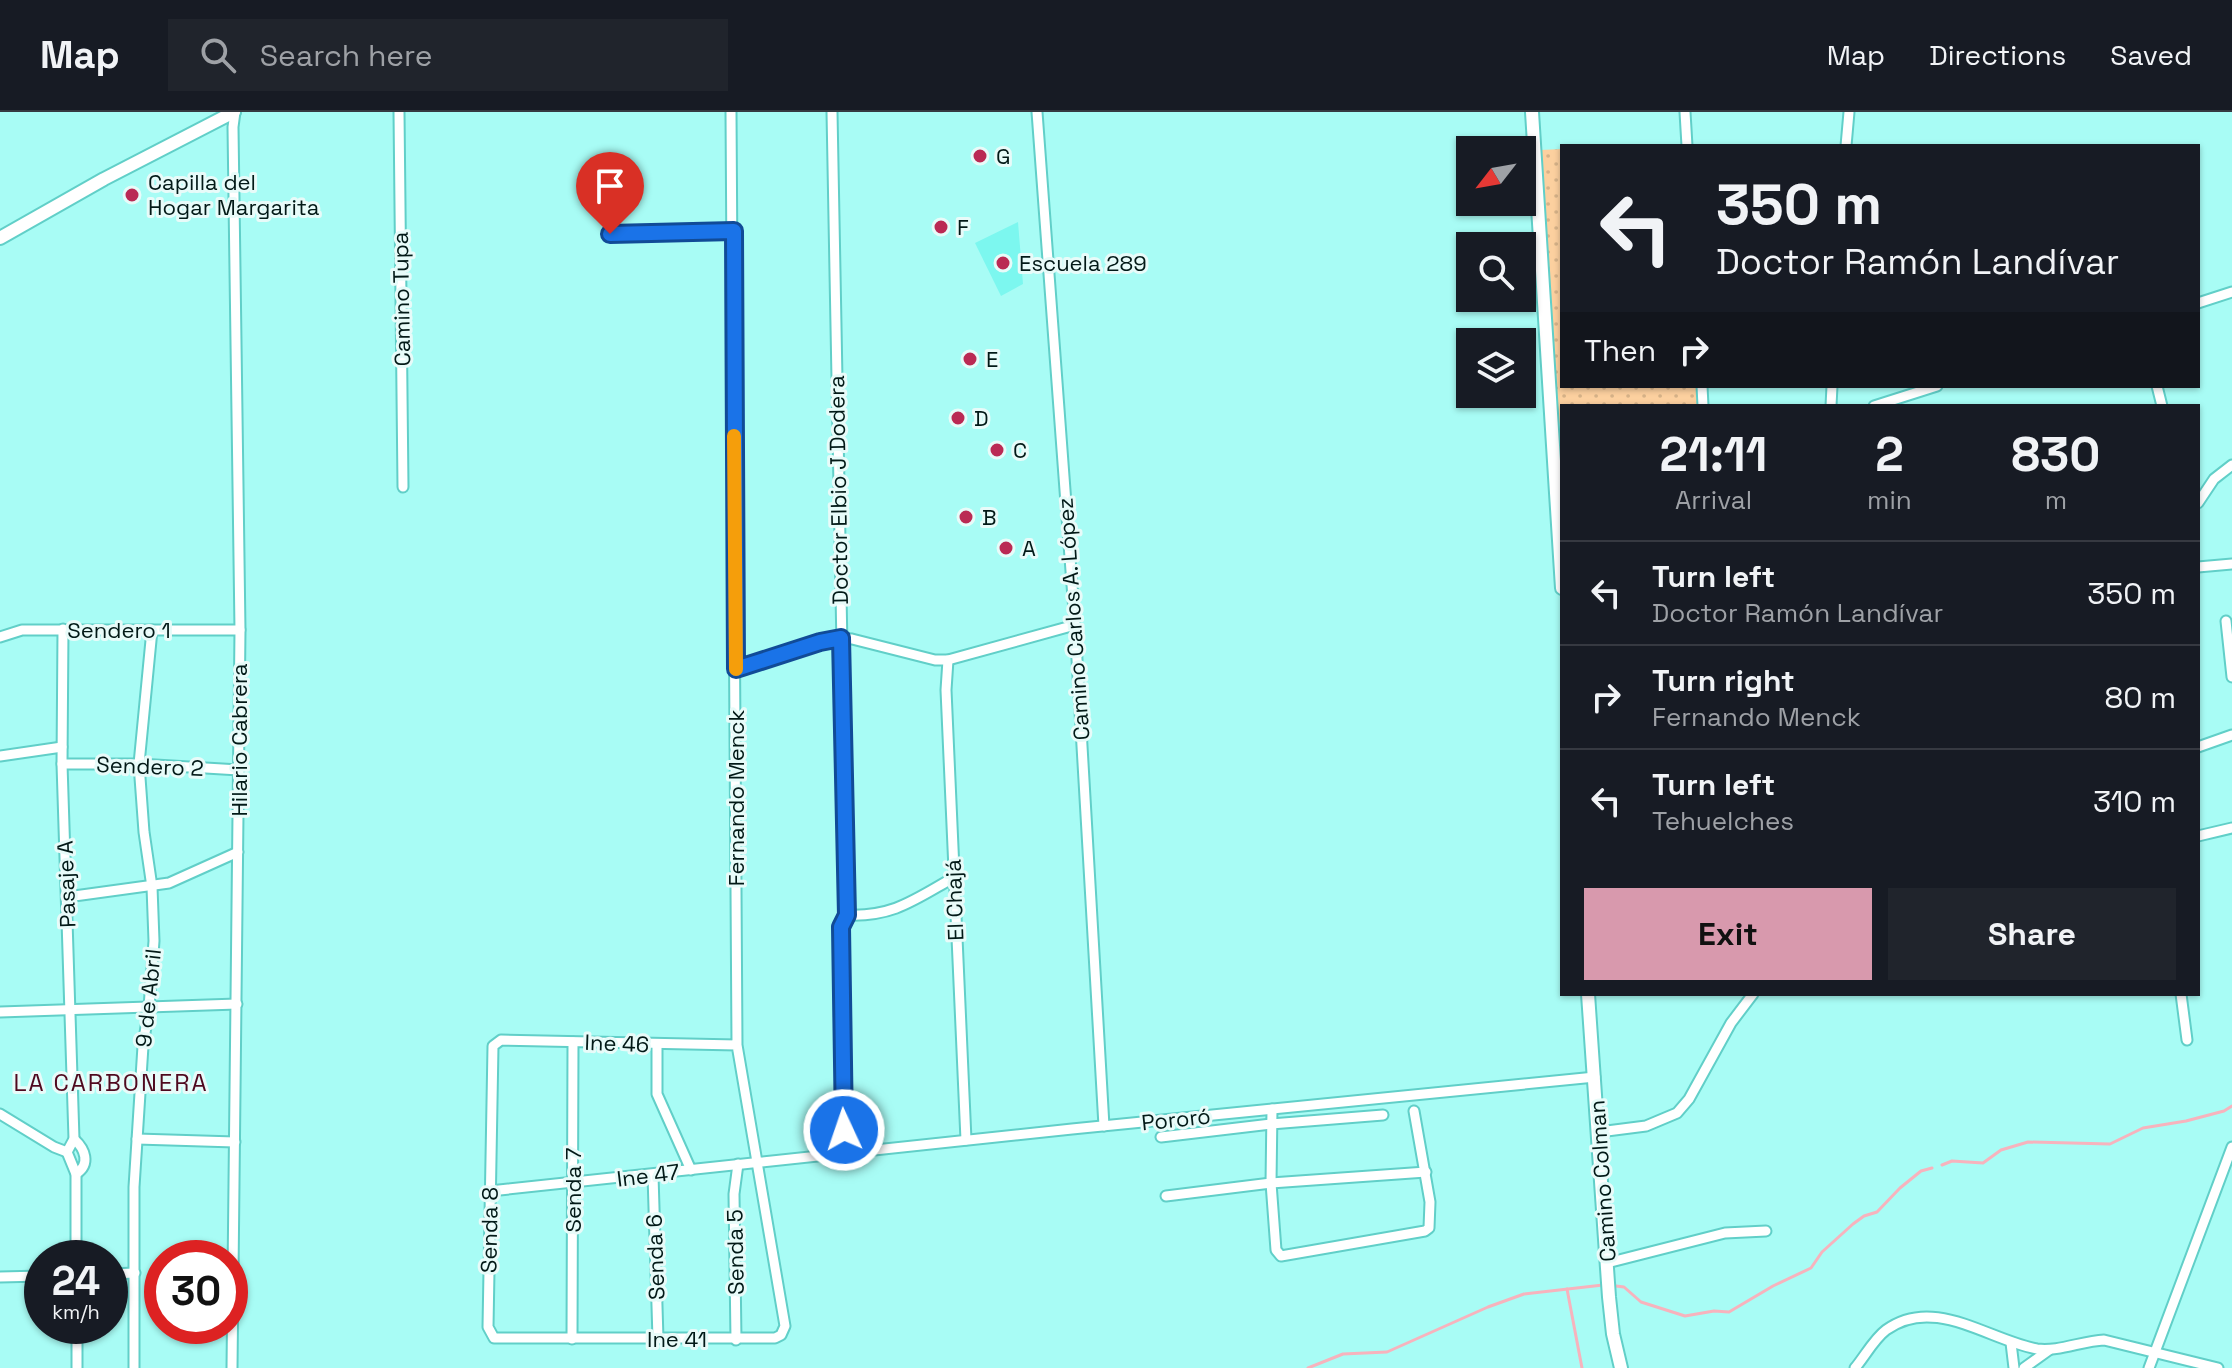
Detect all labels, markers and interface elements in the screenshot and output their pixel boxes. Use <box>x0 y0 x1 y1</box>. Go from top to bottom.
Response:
search box <box>168 19 728 91</box>
text: Map <box>40 31 120 79</box>
icon: search <box>196 33 240 77</box>
text: Search here <box>260 36 433 75</box>
text: Map <box>1827 37 1885 73</box>
text: Directions <box>1929 37 2066 73</box>
text: Saved <box>2110 37 2192 73</box>
north arrow <box>1456 136 1536 216</box>
map controls <box>1456 136 1536 408</box>
place label: G <box>996 142 1011 170</box>
marker: G <box>971 147 989 165</box>
pin <box>576 152 644 234</box>
icon: arrive <box>588 164 632 208</box>
place label: Capilla del Hogar Margarita <box>148 168 320 221</box>
text: 350 m <box>1716 169 1882 240</box>
icon: left <box>1584 176 1688 280</box>
marker: Capilla del Hogar Margarita <box>123 186 141 204</box>
place label: F <box>957 213 969 241</box>
marker: F <box>932 218 950 236</box>
street label: Camino Tupa <box>386 231 416 367</box>
button: search <box>1456 232 1536 312</box>
text: Doctor Ramón Landívar <box>1716 239 2119 285</box>
place label: Escuela 289 <box>1019 249 1147 277</box>
marker: Escuela 289 <box>994 254 1012 272</box>
button: layers <box>1456 328 1536 408</box>
icon: right <box>1672 328 1716 372</box>
text: Then <box>1584 331 1656 370</box>
place label: E <box>986 345 998 373</box>
marker: E <box>961 350 979 368</box>
street label: Doctor Elbio J Dodera <box>822 375 854 605</box>
place label: D <box>974 404 989 432</box>
marker: D <box>949 409 967 427</box>
text: 21:11 <box>1660 424 1767 485</box>
text: 2 <box>1875 424 1904 485</box>
text: 830 <box>2011 424 2100 485</box>
place label: C <box>1013 436 1027 464</box>
marker: C <box>988 441 1006 459</box>
text: Arrival <box>1675 483 1752 517</box>
text: min <box>1867 483 1912 517</box>
text: m <box>2045 483 2067 517</box>
street label: Camino Carlos A. López <box>1051 497 1095 741</box>
place label: B <box>982 503 997 531</box>
marker: B <box>957 508 975 526</box>
place label: A <box>1022 534 1036 562</box>
marker: A <box>997 539 1015 557</box>
text: Turn left <box>1652 557 1775 596</box>
icon: left <box>1584 571 1628 615</box>
text: 350 m <box>2087 574 2176 613</box>
text: Doctor Ramón Landívar <box>1652 596 1943 630</box>
street label: Sendero 1 <box>67 616 171 644</box>
text: Turn right <box>1652 661 1795 700</box>
street label: Hilario Cabrera <box>225 663 253 817</box>
icon: right <box>1584 675 1628 719</box>
text: 80 m <box>2105 678 2176 717</box>
text: Fernando Menck <box>1652 700 1861 734</box>
street label: Fernando Menck <box>722 710 750 886</box>
street label: Sendero 2 <box>96 750 204 782</box>
text: Turn left <box>1652 765 1775 804</box>
icon: left <box>1584 779 1628 823</box>
text: 310 m <box>2093 782 2176 821</box>
text: Tehuelches <box>1652 804 1794 838</box>
street label: Pasaje A <box>50 840 82 928</box>
street label: El Chajá <box>939 858 969 941</box>
button: Exit <box>1584 888 1872 980</box>
button: Share <box>1888 888 2176 980</box>
street label: 9 de Abril <box>129 947 167 1049</box>
street label: Ine 46 <box>584 1028 650 1058</box>
district label: LA CARBONERA <box>13 1067 209 1098</box>
position arrow <box>802 1088 886 1172</box>
street label: Camino Colman <box>1582 1099 1622 1263</box>
street label: Pororó <box>1140 1101 1212 1137</box>
street label: Senda 7 <box>559 1148 587 1232</box>
street label: Ine 47 <box>615 1157 681 1193</box>
street label: Senda 8 <box>474 1187 504 1273</box>
street label: Senda 5 <box>720 1209 750 1295</box>
street label: Senda 6 <box>640 1214 670 1300</box>
speed limit sign: 30 <box>144 1240 248 1344</box>
text: 24 <box>52 1256 100 1307</box>
text: km/h <box>52 1299 100 1325</box>
street label: Ine 41 <box>647 1325 707 1353</box>

